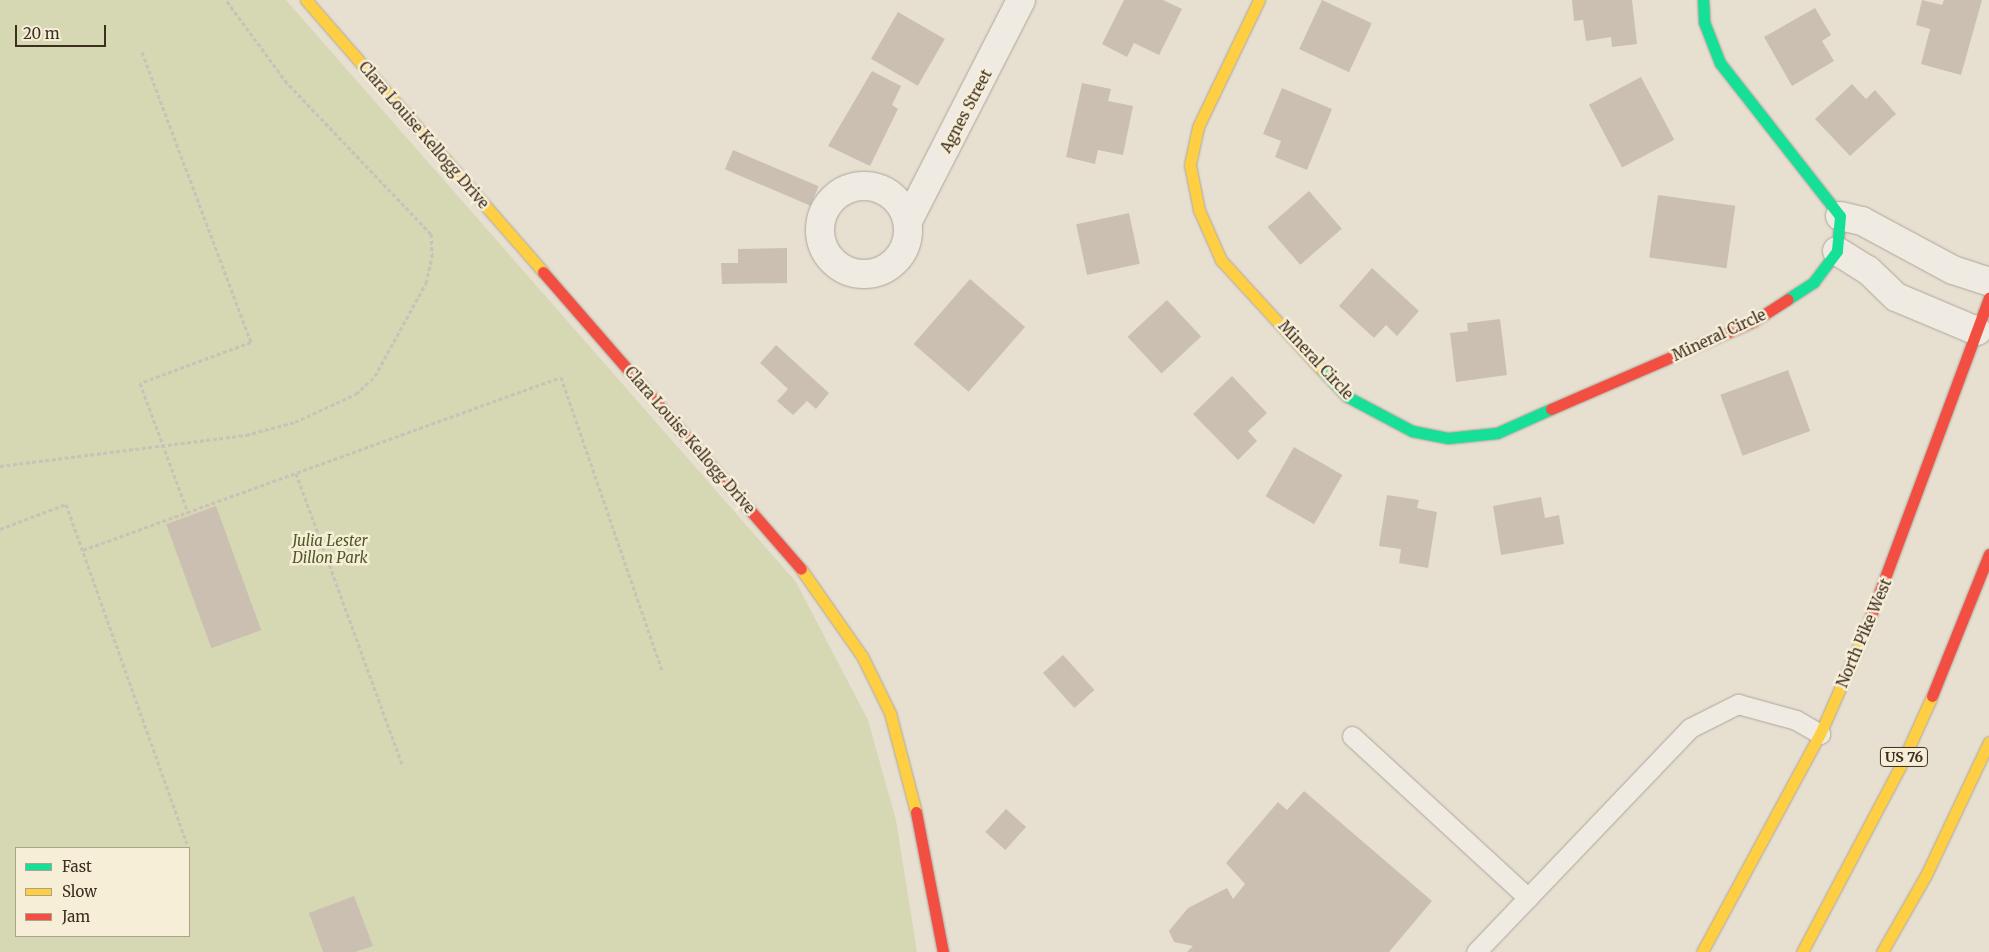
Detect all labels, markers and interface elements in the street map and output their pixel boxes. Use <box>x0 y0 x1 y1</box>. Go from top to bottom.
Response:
scale bar <box>18 15 109 47</box>
text: 20 m <box>23 24 60 43</box>
street label: Clara Louise Kellogg Drive <box>355 58 493 212</box>
street label: Agnes Street <box>937 66 995 156</box>
street label: Mineral Circle <box>1669 305 1769 365</box>
street label: Mineral Circle <box>1275 317 1357 403</box>
street label: Clara Louise Kellogg Drive <box>621 363 759 517</box>
park label: Julia Lester Dillon Park <box>292 531 368 566</box>
street label: North Pike West <box>1833 576 1895 690</box>
road number: US 76 <box>1879 746 1929 769</box>
legend <box>15 847 190 937</box>
text: Fast <box>62 857 92 876</box>
text: Slow <box>62 882 97 901</box>
text: Jam <box>62 907 90 926</box>

